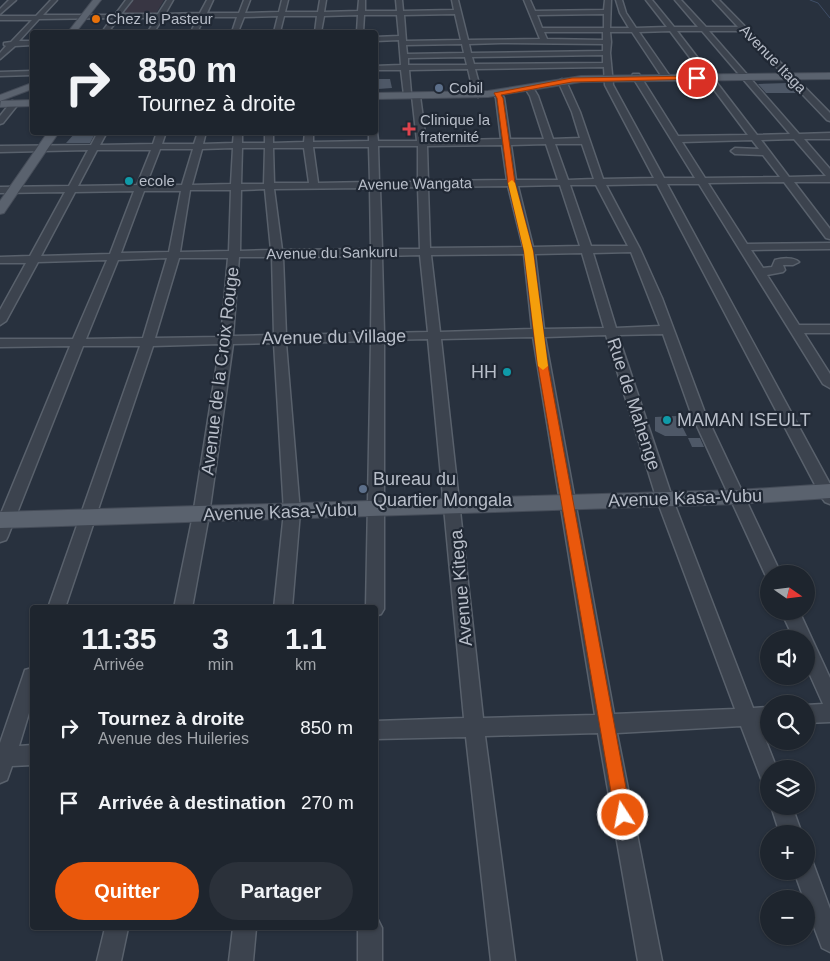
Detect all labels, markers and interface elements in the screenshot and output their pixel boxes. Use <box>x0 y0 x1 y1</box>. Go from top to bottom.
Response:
place label: Chez le Pasteur <box>106 10 213 27</box>
marker: Chez le Pasteur <box>90 13 102 25</box>
street label: Avenue Itaga <box>737 21 811 97</box>
icon: right <box>55 50 120 115</box>
text: 850 m <box>138 50 237 89</box>
pin <box>676 57 718 99</box>
icon: arrive <box>683 64 711 92</box>
place label: Cobil <box>449 79 483 96</box>
marker: Cobil <box>433 82 445 94</box>
text: Tournez à droite <box>138 91 296 116</box>
place label: Clinique la fraternité <box>420 111 491 145</box>
marker: Clinique la fraternité <box>402 122 416 136</box>
place label: ecole <box>139 172 175 189</box>
street label: Avenue Wangata <box>358 174 473 193</box>
marker: ecole <box>123 175 135 187</box>
street label: Avenue du Sankuru <box>266 243 398 262</box>
street label: Avenue de la Croix Rouge <box>197 266 243 476</box>
street label: Avenue du Village <box>262 326 406 348</box>
street label: Rue de Mahenge <box>603 335 665 473</box>
place label: HH <box>471 362 497 382</box>
marker: HH <box>501 366 513 378</box>
place label: MAMAN ISEULT <box>677 410 811 430</box>
marker: MAMAN ISEULT <box>661 414 673 426</box>
place label: Bureau du Quartier Mongala <box>373 469 513 510</box>
marker: Bureau du Quartier Mongala <box>357 483 369 495</box>
street label: Avenue Kasa-Vubu <box>608 485 762 511</box>
street label: Avenue Kasa-Vubu <box>203 499 357 525</box>
street label: Avenue Kitega <box>446 528 476 647</box>
north arrow <box>760 565 815 620</box>
map controls <box>760 565 815 945</box>
text: 11:35 <box>81 622 156 655</box>
text: 3 <box>212 622 229 655</box>
text: 1.1 <box>285 622 327 655</box>
button: sound <box>760 630 815 685</box>
text: Arrivée <box>94 656 144 673</box>
text: min <box>208 656 234 673</box>
text: km <box>295 656 316 673</box>
button: search <box>760 695 815 750</box>
text: Tournez à droite <box>98 708 244 729</box>
icon: right <box>55 714 83 742</box>
text: 850 m <box>300 717 353 738</box>
text: Avenue des Huileries <box>98 730 249 747</box>
button: layers <box>760 760 815 815</box>
position arrow <box>596 788 648 840</box>
icon: arrive <box>55 789 83 817</box>
text: Arrivée à destination <box>98 792 286 813</box>
text: 270 m <box>301 792 354 813</box>
button: + <box>760 825 815 880</box>
button: Quitter <box>55 862 199 920</box>
button: Partager <box>209 862 353 920</box>
button: − <box>760 890 815 945</box>

